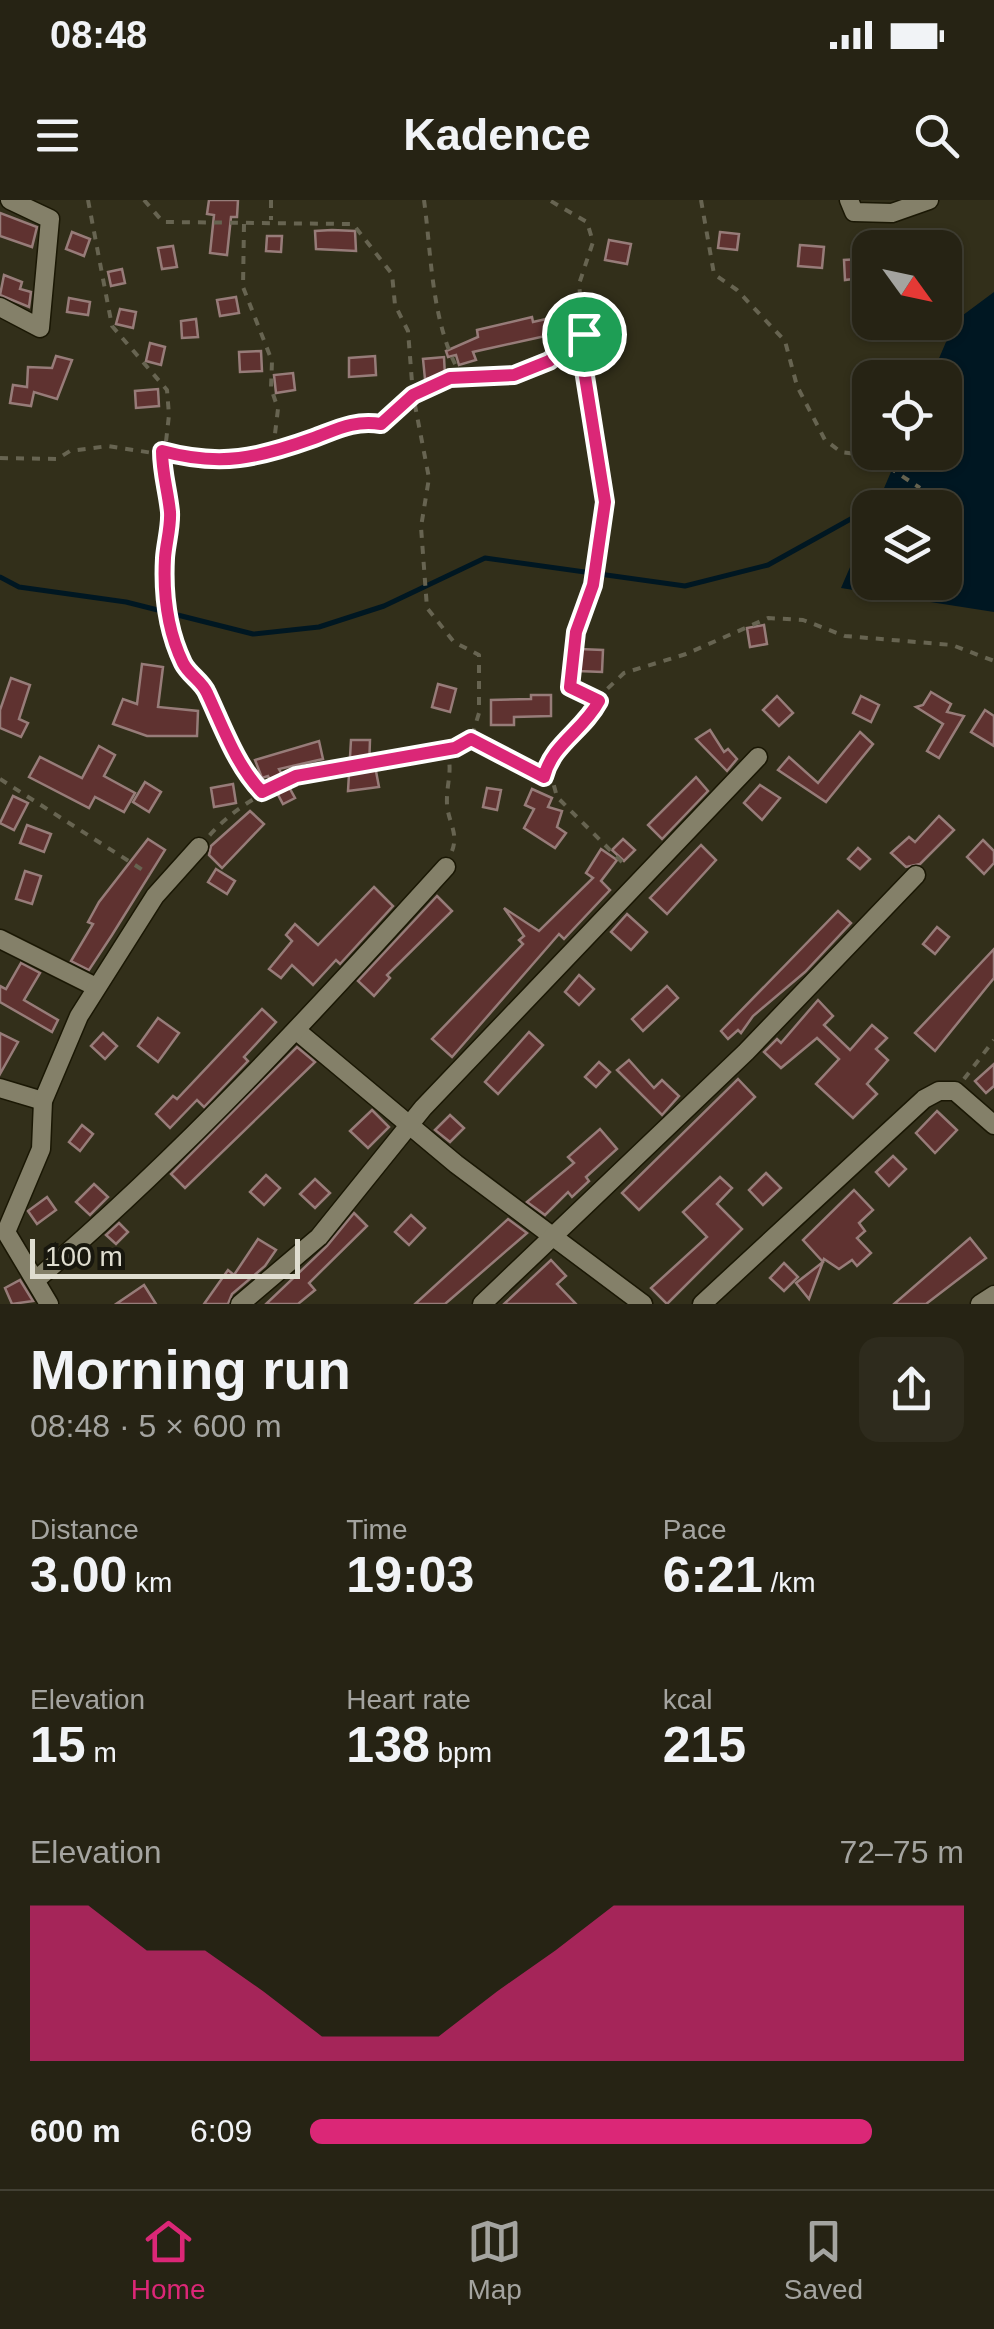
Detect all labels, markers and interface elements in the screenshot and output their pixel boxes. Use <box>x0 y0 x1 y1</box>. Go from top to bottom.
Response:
text: 08:48 <box>50 14 147 56</box>
icon: menu <box>30 108 85 163</box>
icon: search <box>909 108 964 163</box>
text: Kadence <box>403 109 591 160</box>
north arrow <box>852 230 962 340</box>
map controls <box>852 230 962 600</box>
pin <box>542 292 627 377</box>
icon: arrive <box>557 307 612 362</box>
button: locate <box>852 360 962 470</box>
button: layers <box>852 490 962 600</box>
scale bar <box>30 1234 300 1278</box>
text: 100 m <box>45 1241 123 1272</box>
button: share <box>859 1337 964 1442</box>
text: Morning run <box>30 1339 351 1401</box>
text: 08:48 · 5 × 600 m <box>30 1408 282 1444</box>
text: Distance <box>30 1514 139 1545</box>
text: Time <box>346 1514 408 1545</box>
text: Pace <box>663 1514 726 1545</box>
text: 3.00 <box>30 1547 127 1603</box>
text: 19:03 <box>346 1547 474 1603</box>
text: 6:21 <box>663 1547 763 1603</box>
text: km <box>127 1567 172 1598</box>
text: /km <box>763 1567 816 1598</box>
text: Elevation <box>30 1684 145 1715</box>
text: Heart rate <box>346 1684 471 1715</box>
text: kcal <box>663 1684 712 1715</box>
text: 15 <box>30 1717 86 1773</box>
text: 138 <box>346 1717 430 1773</box>
text: 215 <box>663 1717 746 1773</box>
text: m <box>86 1737 117 1768</box>
text: bpm <box>430 1737 492 1768</box>
text: Elevation <box>30 1834 162 1870</box>
text: 72–75 m <box>839 1834 964 1870</box>
text: 600 m <box>30 2113 121 2149</box>
text: 6:09 <box>190 2113 252 2149</box>
tab: Home <box>131 2214 206 2306</box>
tab: Map <box>467 2214 522 2306</box>
tab: Saved <box>784 2214 863 2306</box>

